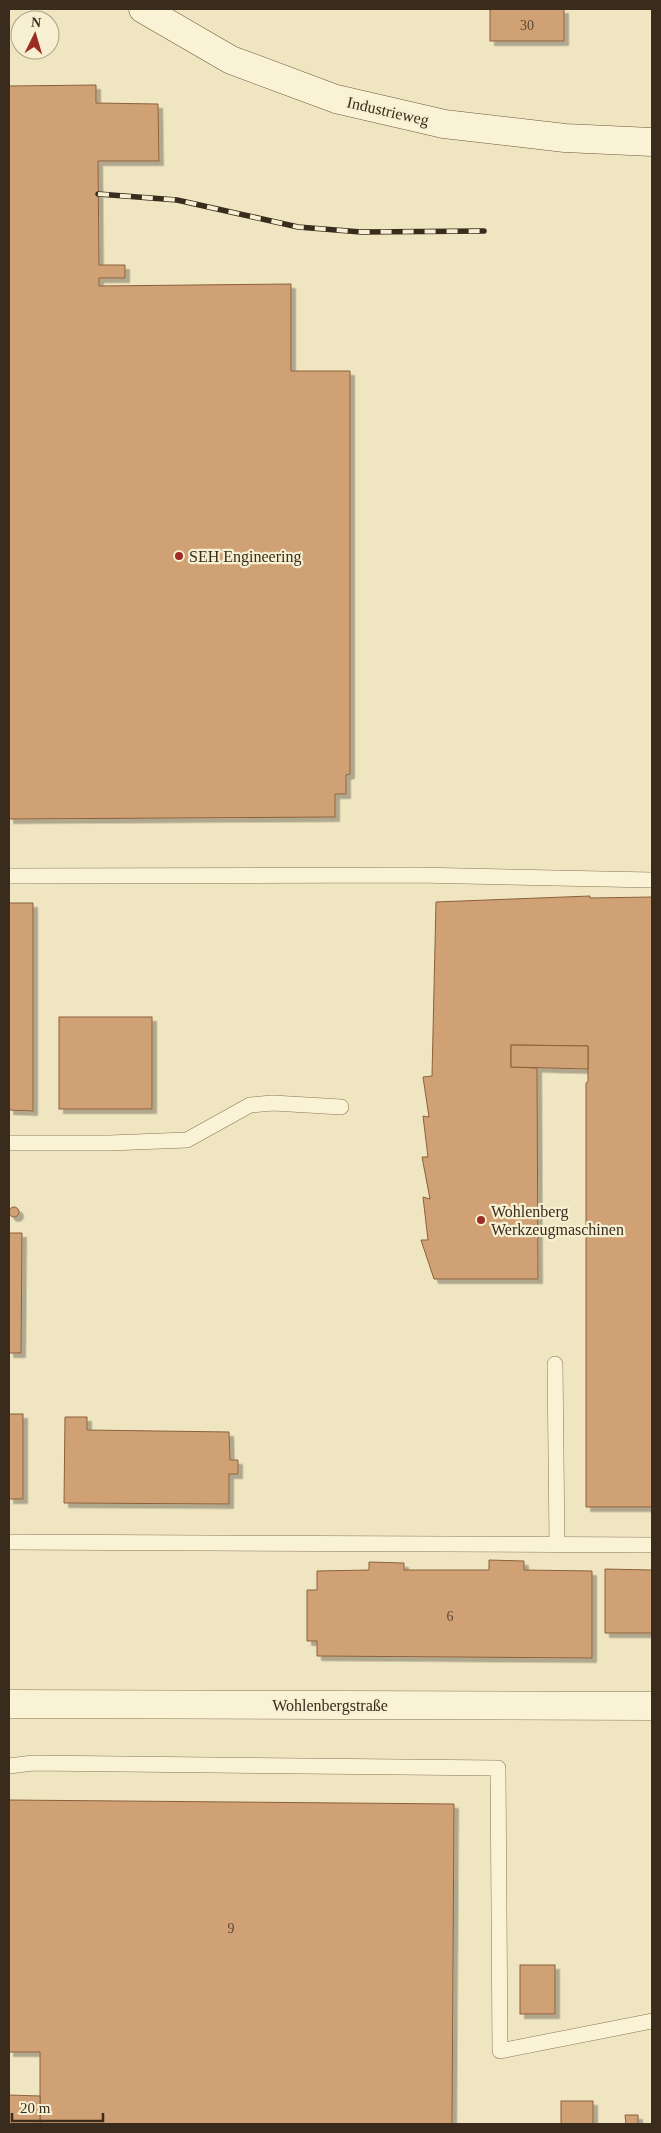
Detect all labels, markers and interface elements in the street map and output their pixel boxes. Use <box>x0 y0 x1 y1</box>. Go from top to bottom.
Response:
north arrow <box>10 10 60 60</box>
text: N <box>30 15 42 30</box>
house number: 30 <box>520 18 534 33</box>
street label: Industrieweg <box>345 93 431 130</box>
place label: SEH Engineering <box>189 548 301 566</box>
marker: SEH Engineering <box>173 550 185 562</box>
place label: Wohlenberg Werkzeugmaschinen <box>491 1203 624 1239</box>
marker: Wohlenberg Werkzeugmaschinen <box>475 1214 487 1226</box>
house number: 6 <box>447 1609 454 1624</box>
street label: Wohlenbergstraße <box>272 1697 388 1715</box>
house number: 9 <box>228 1921 235 1936</box>
scale bar <box>12 2090 104 2122</box>
text: 20 m <box>20 2100 51 2116</box>

